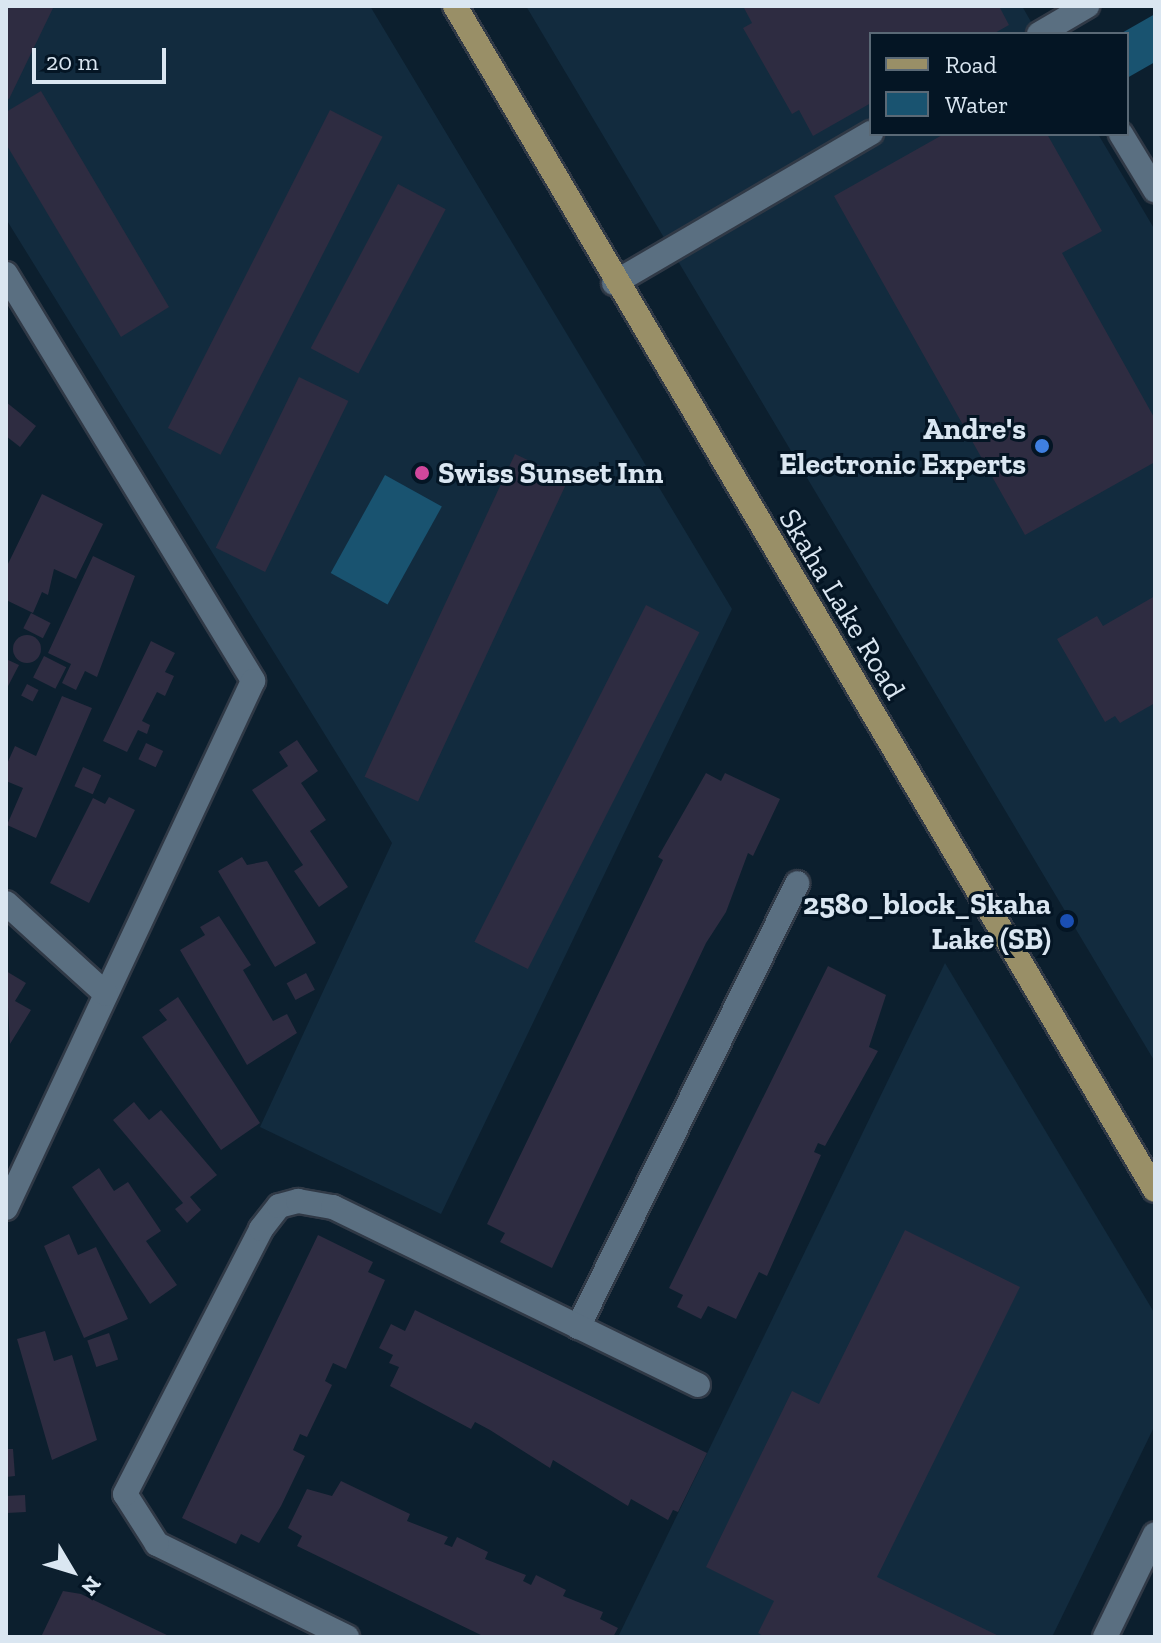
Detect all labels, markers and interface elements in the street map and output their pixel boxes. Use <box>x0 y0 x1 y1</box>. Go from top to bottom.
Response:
scale bar <box>36 32 170 82</box>
legend <box>869 32 1129 136</box>
text: 20 m <box>46 47 98 76</box>
text: Road <box>945 50 997 79</box>
text: Water <box>945 90 1008 119</box>
place label: Andre's Electronic Experts <box>779 411 1026 482</box>
marker: Andre's Electronic Experts <box>1033 437 1051 455</box>
place label: Swiss Sunset Inn <box>438 455 663 491</box>
marker: Swiss Sunset Inn <box>413 464 431 482</box>
street label: Skaha Lake Road <box>771 502 913 706</box>
place label: 2580_block_Skaha Lake (SB) <box>803 886 1051 956</box>
marker: 2580_block_Skaha Lake (SB) <box>1058 912 1076 930</box>
north arrow <box>32 1531 112 1611</box>
text: N <box>76 1571 107 1601</box>

